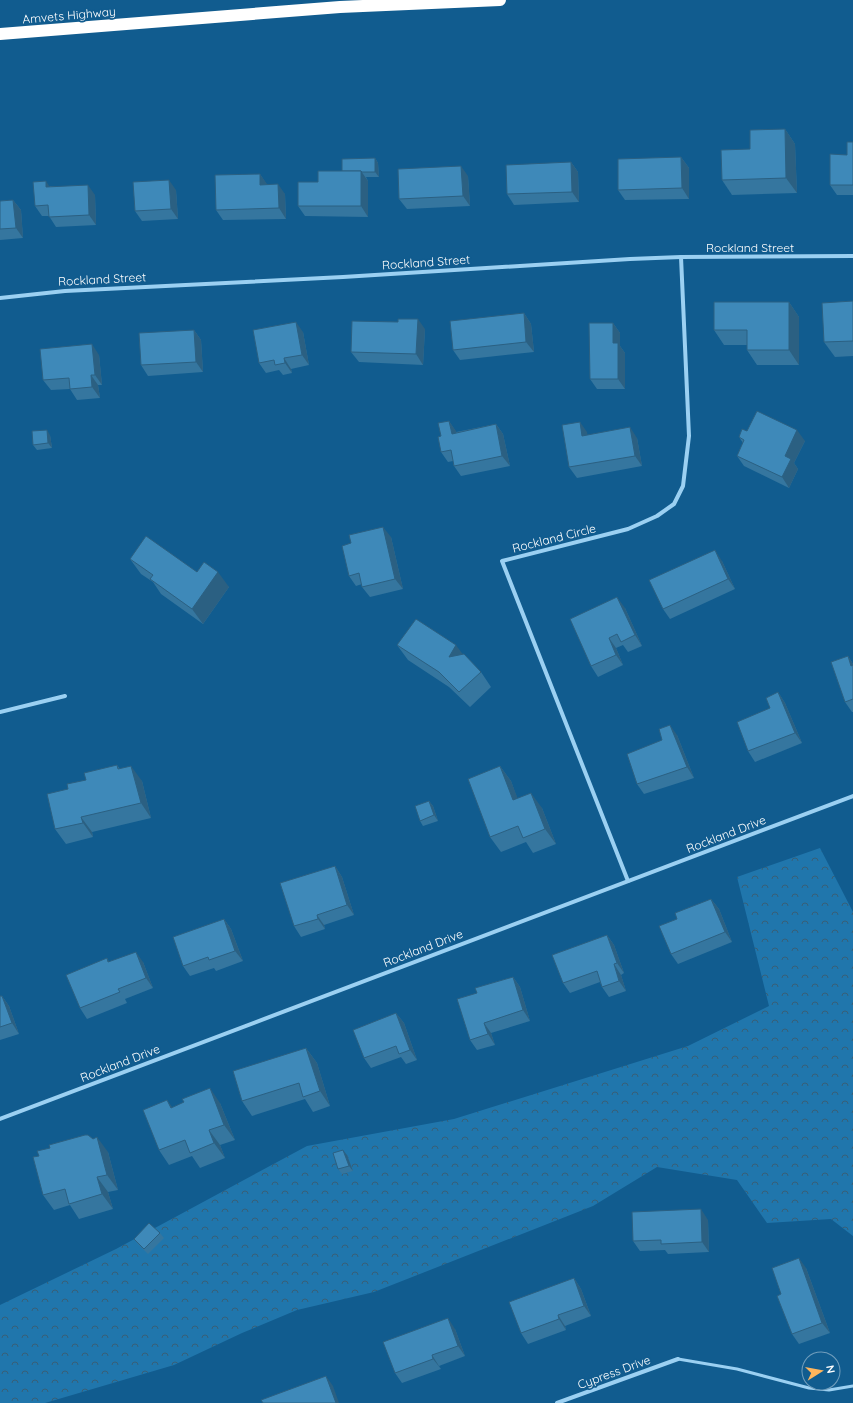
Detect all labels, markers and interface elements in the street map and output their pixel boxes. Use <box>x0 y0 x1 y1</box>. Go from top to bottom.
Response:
street label: Amvets Highway <box>22 3 116 27</box>
street label: Rockland Street <box>706 240 794 255</box>
street label: Rockland Street <box>382 251 470 273</box>
street label: Rockland Street <box>58 269 146 289</box>
street label: Rockland Circle <box>511 520 598 556</box>
street label: Rockland Drive <box>684 812 768 856</box>
street label: Rockland Drive <box>381 926 465 970</box>
street label: Rockland Drive <box>78 1041 162 1085</box>
north arrow <box>801 1351 841 1391</box>
street label: Cypress Drive <box>575 1352 653 1392</box>
text: N <box>823 1364 838 1374</box>

